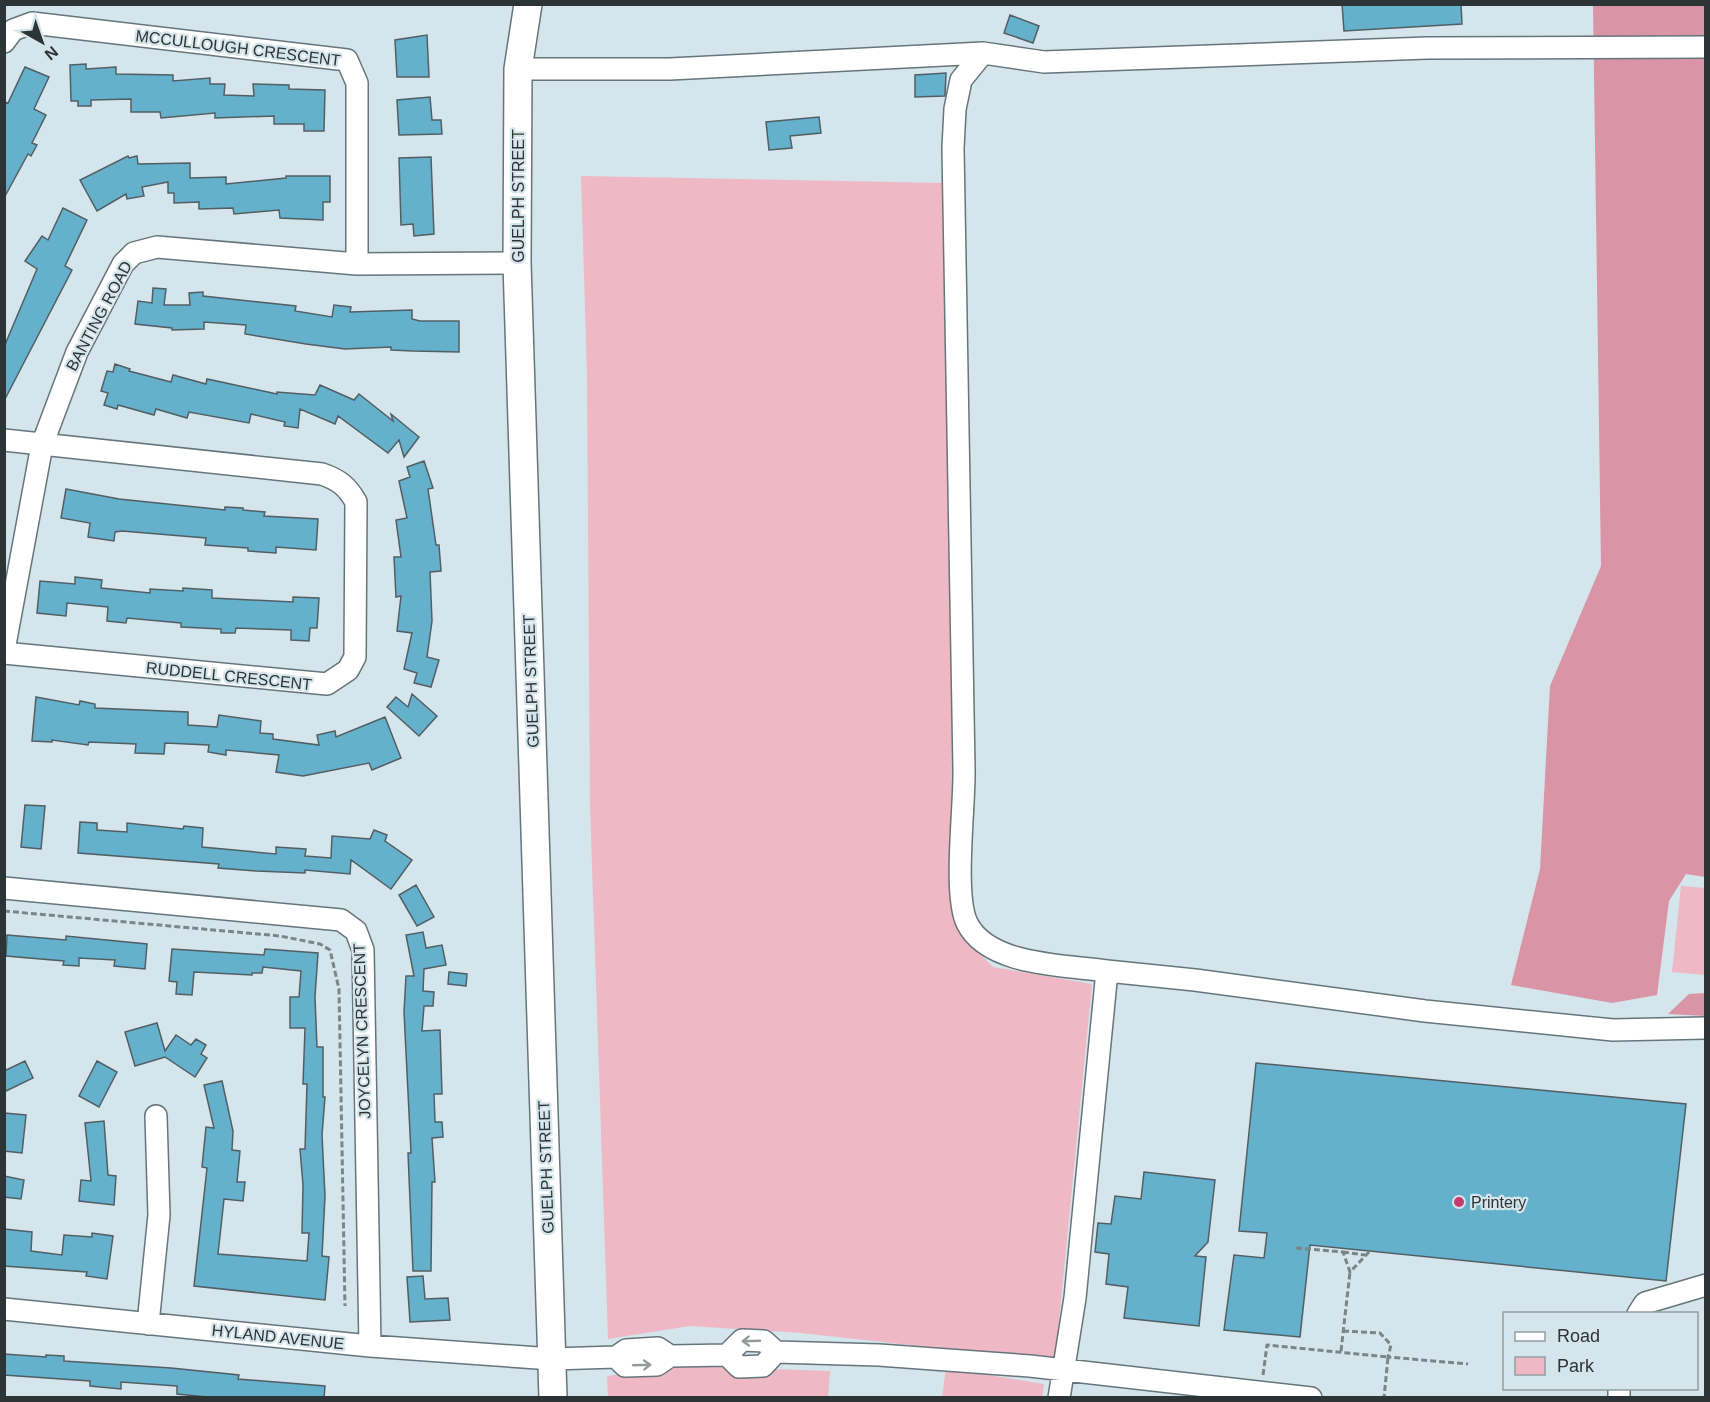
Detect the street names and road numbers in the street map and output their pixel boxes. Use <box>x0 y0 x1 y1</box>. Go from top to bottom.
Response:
street label: MCCULLOUGH CRESCENT <box>135 27 342 69</box>
street label: GUELPH STREET <box>510 129 527 263</box>
street label: BANTING ROAD <box>63 258 135 374</box>
street label: GUELPH STREET <box>520 614 542 748</box>
street label: RUDDELL CRESCENT <box>145 659 313 693</box>
street label: JOYCELYN CRESCENT <box>350 943 374 1119</box>
street label: GUELPH STREET <box>535 1100 557 1234</box>
street label: HYLAND AVENUE <box>211 1322 345 1352</box>

